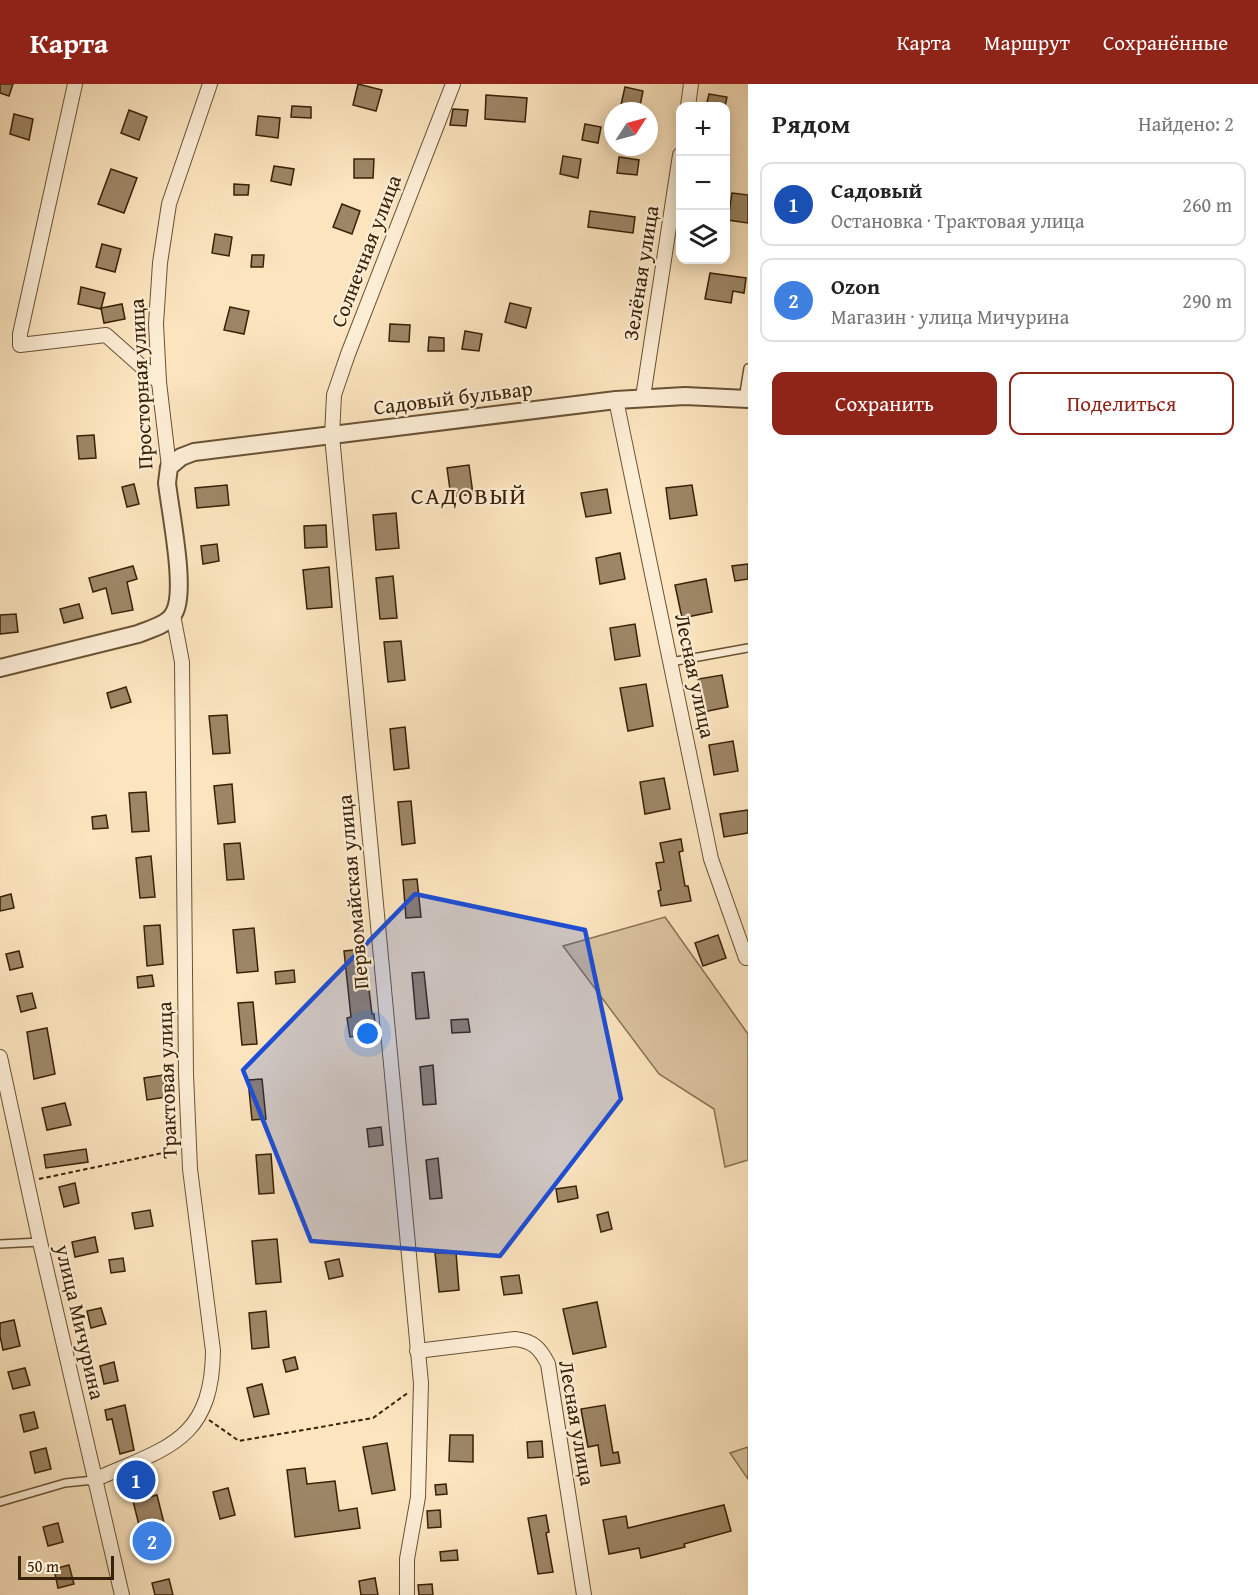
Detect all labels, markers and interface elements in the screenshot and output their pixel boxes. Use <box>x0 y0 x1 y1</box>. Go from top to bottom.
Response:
text: Карта <box>30 22 108 63</box>
text: Карта <box>897 27 951 58</box>
text: Маршрут <box>984 27 1070 58</box>
text: Сохранённые <box>1103 27 1228 58</box>
north arrow <box>604 102 658 156</box>
map controls <box>676 102 730 264</box>
button: + <box>676 102 730 156</box>
text: Рядом <box>772 104 850 143</box>
text: Найдено: 2 <box>1138 109 1234 138</box>
button: − <box>676 156 730 210</box>
street label: Солнечная улица <box>322 170 409 332</box>
text: Садовый <box>831 174 922 206</box>
text: 1 <box>788 190 799 219</box>
text: 260 m <box>1182 190 1232 219</box>
street label: Зелёная улица <box>615 203 666 343</box>
text: Остановка · Трактовая улица <box>831 206 1085 235</box>
button: layers <box>676 210 730 264</box>
text: Ozon <box>831 270 880 302</box>
text: 2 <box>788 286 799 315</box>
text: 290 m <box>1182 286 1232 315</box>
street label: Просторная улица <box>121 298 160 470</box>
text: Магазин · улица Мичурина <box>831 302 1069 331</box>
street label: Садовый бульвар <box>372 372 534 423</box>
button: Сохранить <box>772 372 997 435</box>
button: Поделиться <box>1009 372 1234 435</box>
district label: САДОВЫЙ <box>411 478 527 513</box>
street label: Лесная улица <box>667 611 724 741</box>
street label: Первомайская улица <box>329 793 376 991</box>
street label: Трактовая улица <box>148 1001 185 1159</box>
your location <box>353 1019 382 1048</box>
street label: улица Мичурина <box>47 1240 113 1402</box>
street label: Лесная улица <box>551 1358 604 1488</box>
pin: 1 <box>116 1458 156 1502</box>
pin: 2 <box>132 1518 172 1564</box>
scale bar <box>18 1553 114 1580</box>
text: 50 m <box>27 1554 59 1578</box>

